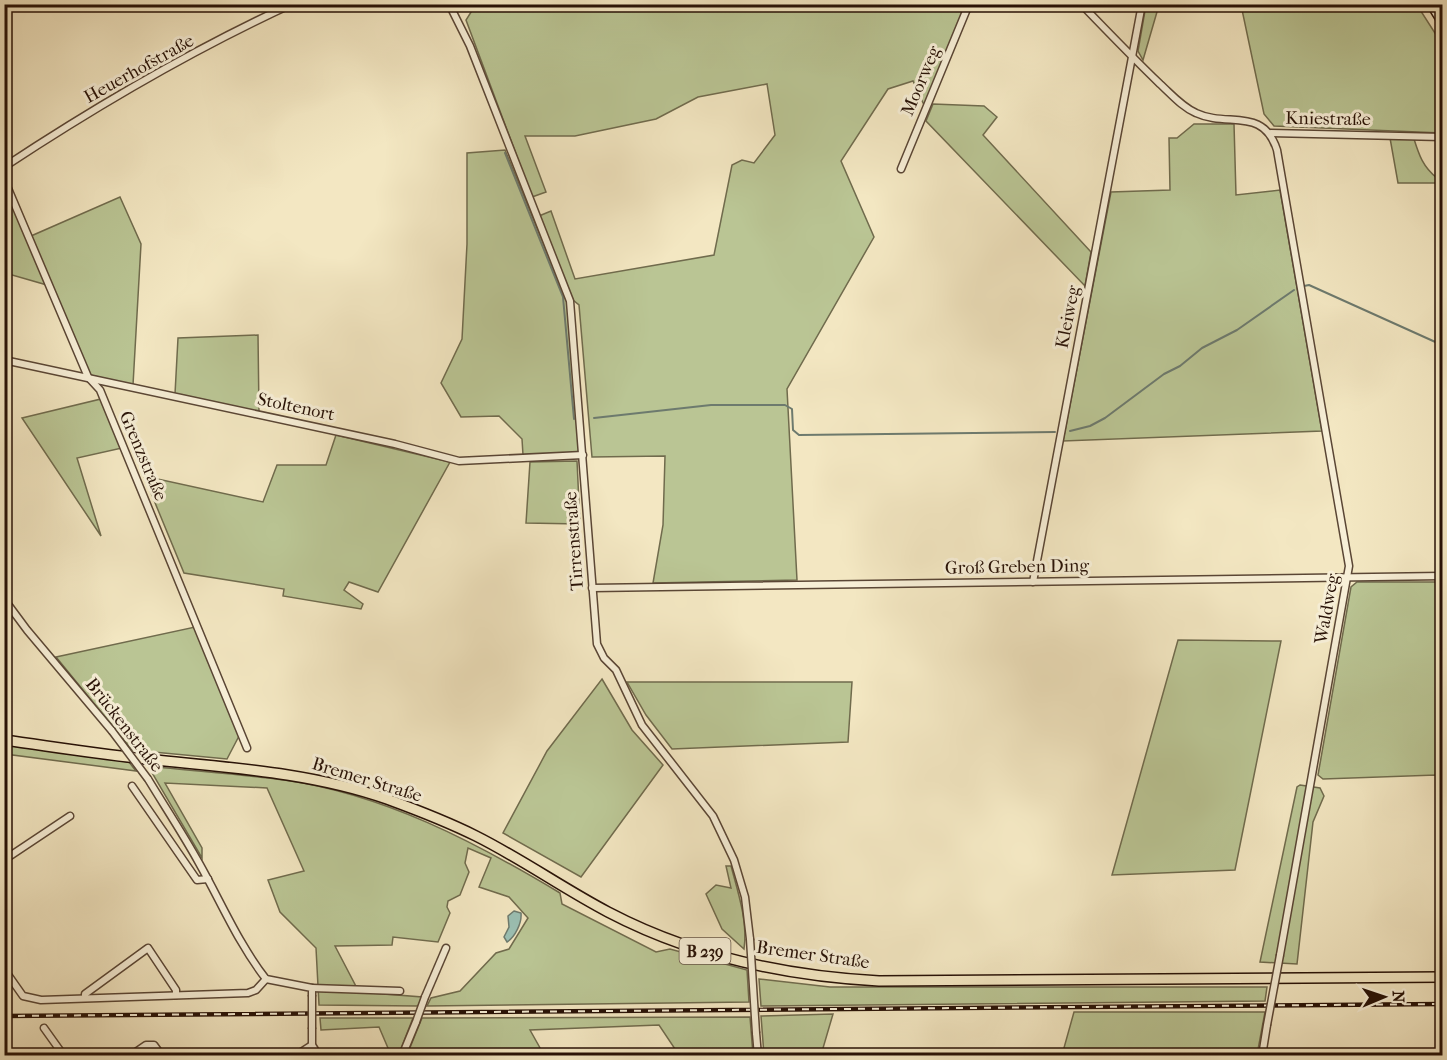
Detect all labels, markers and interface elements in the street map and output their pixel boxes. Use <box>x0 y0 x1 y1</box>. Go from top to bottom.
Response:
street label: Heuerhofstraße <box>80 30 198 108</box>
street label: Moorweg <box>897 43 945 119</box>
street label: Kniestraße <box>1285 108 1371 130</box>
street label: Kleiweg <box>1052 283 1084 350</box>
street label: Stoltenort <box>255 389 337 426</box>
street label: Grenzstraße <box>115 408 171 504</box>
street label: Tirrenstraße <box>560 491 588 591</box>
street label: Groß Greben Ding <box>945 555 1090 579</box>
street label: Waldweg <box>1310 572 1344 647</box>
street label: Brückenstraße <box>81 674 167 776</box>
street label: Bremer Straße <box>309 753 425 807</box>
street label: Bremer Straße <box>755 937 871 973</box>
road number: B 239 <box>680 938 730 964</box>
north arrow <box>1354 967 1414 1027</box>
text: N <box>1389 990 1408 1004</box>

